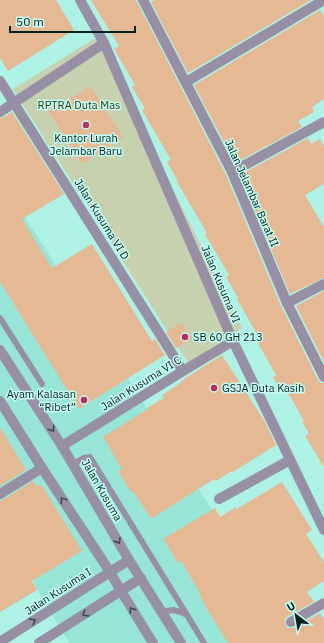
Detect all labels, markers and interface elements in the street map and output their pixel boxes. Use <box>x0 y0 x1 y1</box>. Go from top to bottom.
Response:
scale bar <box>10 8 135 34</box>
text: 50 m <box>16 14 44 29</box>
park label: RPTRA Duta Mas <box>38 98 120 112</box>
marker: Kantor Lurah Jelambar Baru <box>81 120 91 130</box>
place label: Kantor Lurah Jelambar Baru <box>50 131 122 158</box>
street label: Jalan Jelambar Barat II <box>222 137 282 249</box>
street label: Jalan Kusuma VI D <box>71 176 133 262</box>
street label: Jalan Kusuma VI <box>198 243 244 325</box>
place label: SB 60 GH 213 <box>193 330 263 344</box>
marker: SB 60 GH 213 <box>180 332 190 342</box>
street label: Jalan Kusuma VI C <box>98 352 184 413</box>
place label: GSJA Duta Kasih <box>222 381 304 395</box>
marker: GSJA Duta Kasih <box>209 383 219 393</box>
place label: Ayam Kalasan “Ribet” <box>7 387 76 414</box>
marker: Ayam Kalasan “Ribet” <box>79 395 89 405</box>
one-way arrow <box>47 425 54 432</box>
street label: Jalan Kusuma <box>79 456 125 524</box>
one-way arrow <box>60 497 68 504</box>
one-way arrow <box>114 537 121 544</box>
street label: Jalan Kusuma I <box>22 564 94 618</box>
north arrow <box>276 595 316 635</box>
text: U <box>284 598 298 614</box>
one-way arrow <box>129 607 137 614</box>
one-way arrow <box>82 610 89 617</box>
one-way arrow <box>29 619 36 626</box>

